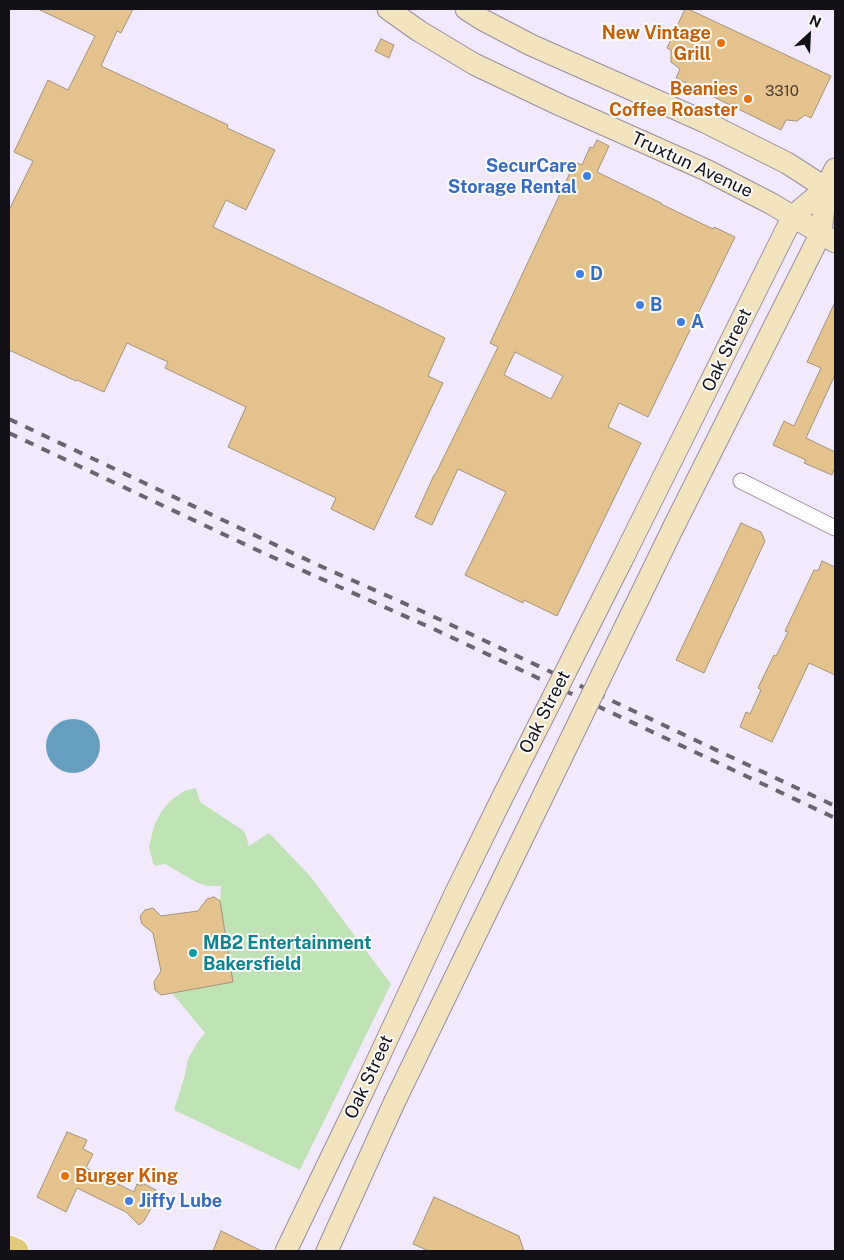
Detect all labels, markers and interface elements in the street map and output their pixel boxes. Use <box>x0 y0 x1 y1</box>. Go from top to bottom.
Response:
north arrow <box>784 10 834 60</box>
text: N <box>807 12 824 31</box>
place label: New Vintage Grill <box>602 22 711 64</box>
marker: New Vintage Grill <box>715 37 727 49</box>
place label: Beanies Coffee Roaster <box>609 78 738 120</box>
house number: 3310 <box>765 82 799 100</box>
marker: Beanies Coffee Roaster <box>742 93 754 105</box>
street label: Truxtun Avenue <box>628 127 756 203</box>
place label: SecurCare Storage Rental <box>448 155 577 198</box>
marker: SecurCare Storage Rental <box>581 170 593 182</box>
place label: D <box>590 263 603 285</box>
marker: D <box>574 268 586 280</box>
place label: B <box>650 294 662 316</box>
marker: B <box>634 299 646 311</box>
street label: Oak Street <box>698 305 756 395</box>
place label: A <box>691 311 704 333</box>
marker: A <box>675 316 687 328</box>
street label: Oak Street <box>515 667 575 757</box>
place label: MB2 Entertainment Bakersfield <box>203 932 371 974</box>
marker: MB2 Entertainment Bakersfield <box>187 947 199 959</box>
street label: Oak Street <box>340 1032 398 1122</box>
place label: Burger King <box>75 1165 178 1187</box>
marker: Burger King <box>59 1170 71 1182</box>
place label: Jiffy Lube <box>139 1190 222 1212</box>
marker: Jiffy Lube <box>123 1195 135 1207</box>

